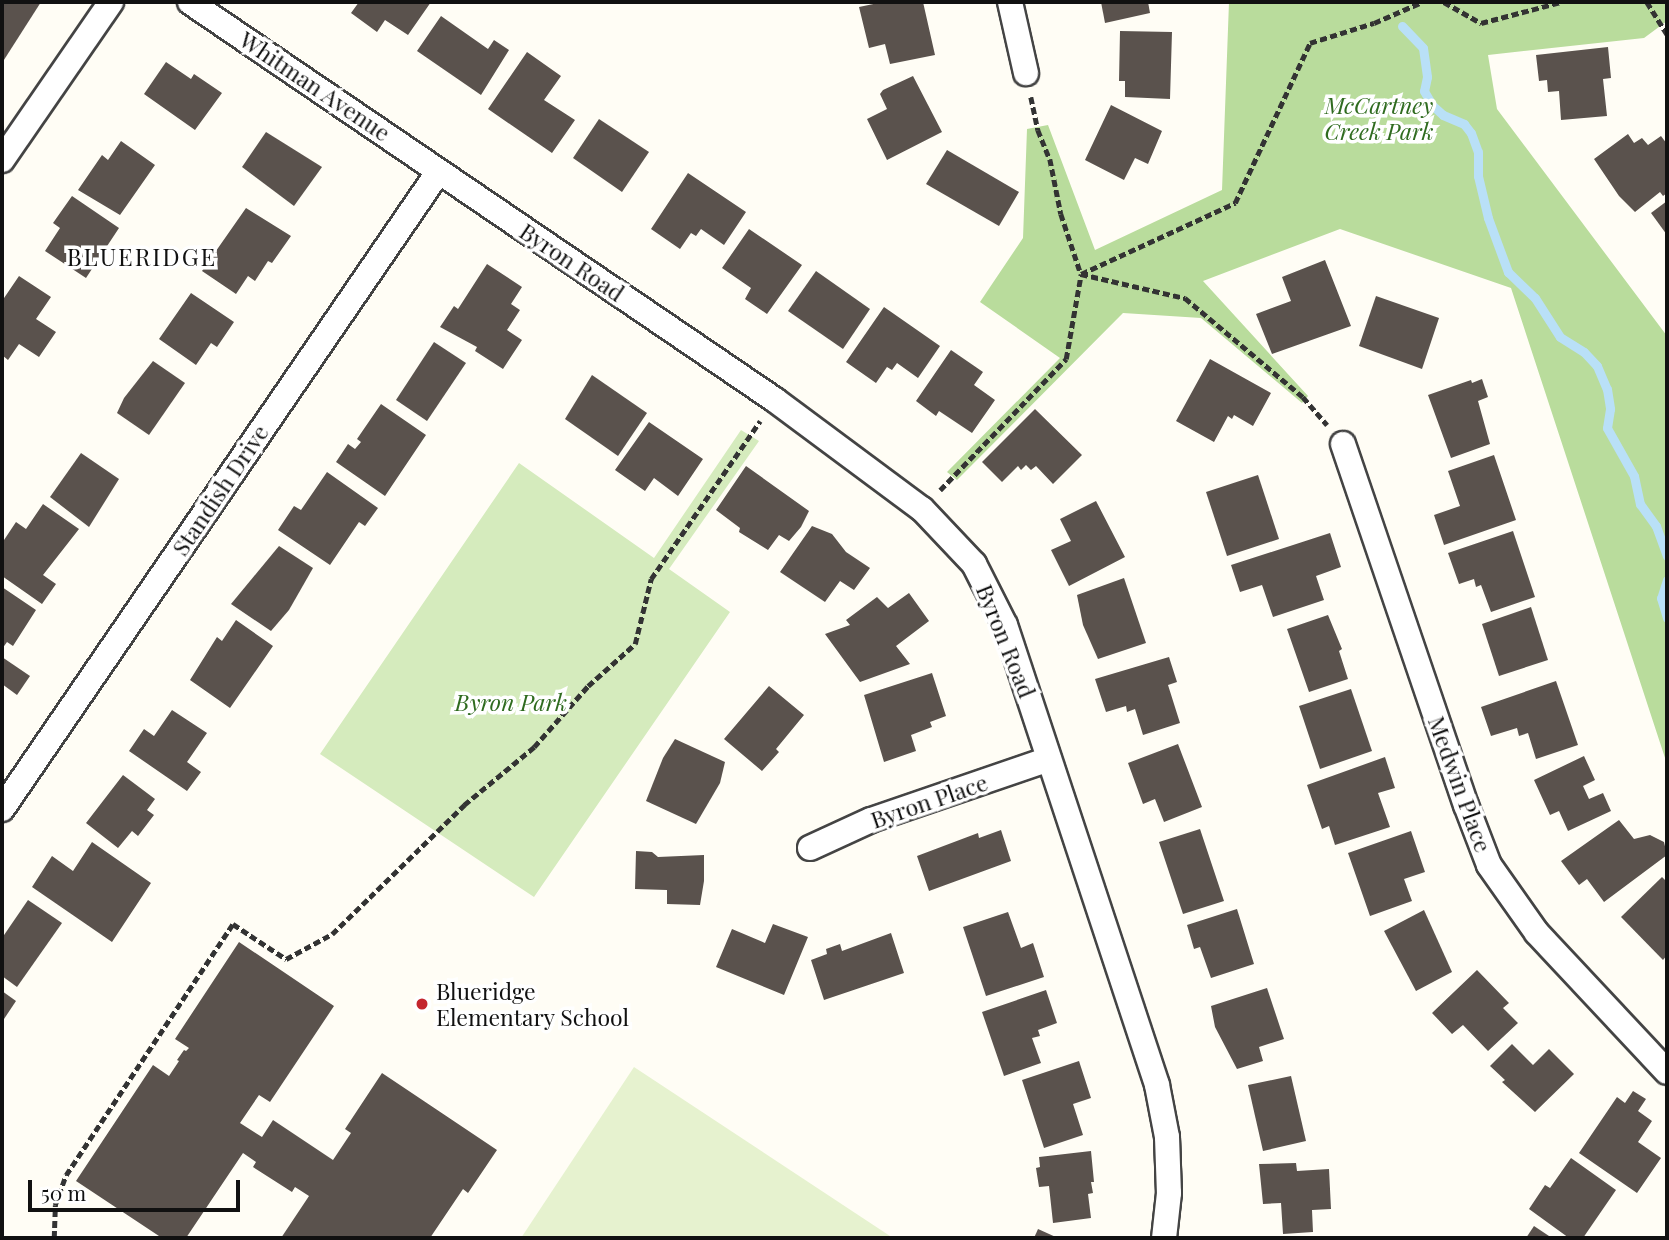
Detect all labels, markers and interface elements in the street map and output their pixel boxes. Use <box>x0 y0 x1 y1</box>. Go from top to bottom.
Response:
street label: Whitman Avenue <box>234 25 396 147</box>
park label: McCartney Creek Park <box>1324 91 1434 145</box>
street label: Byron Road <box>515 217 629 307</box>
district label: BLUERIDGE <box>68 243 216 271</box>
street label: Standish Drive <box>166 419 274 561</box>
street label: Byron Road <box>971 580 1041 702</box>
park label: Byron Park <box>455 688 567 716</box>
street label: Medwin Place <box>1423 712 1497 856</box>
street label: Byron Place <box>867 768 991 834</box>
place label: Blueridge Elementary School <box>436 977 630 1031</box>
marker: Blueridge Elementary School <box>414 996 430 1012</box>
scale bar <box>32 1166 243 1210</box>
text: 50 m <box>41 1178 86 1206</box>

